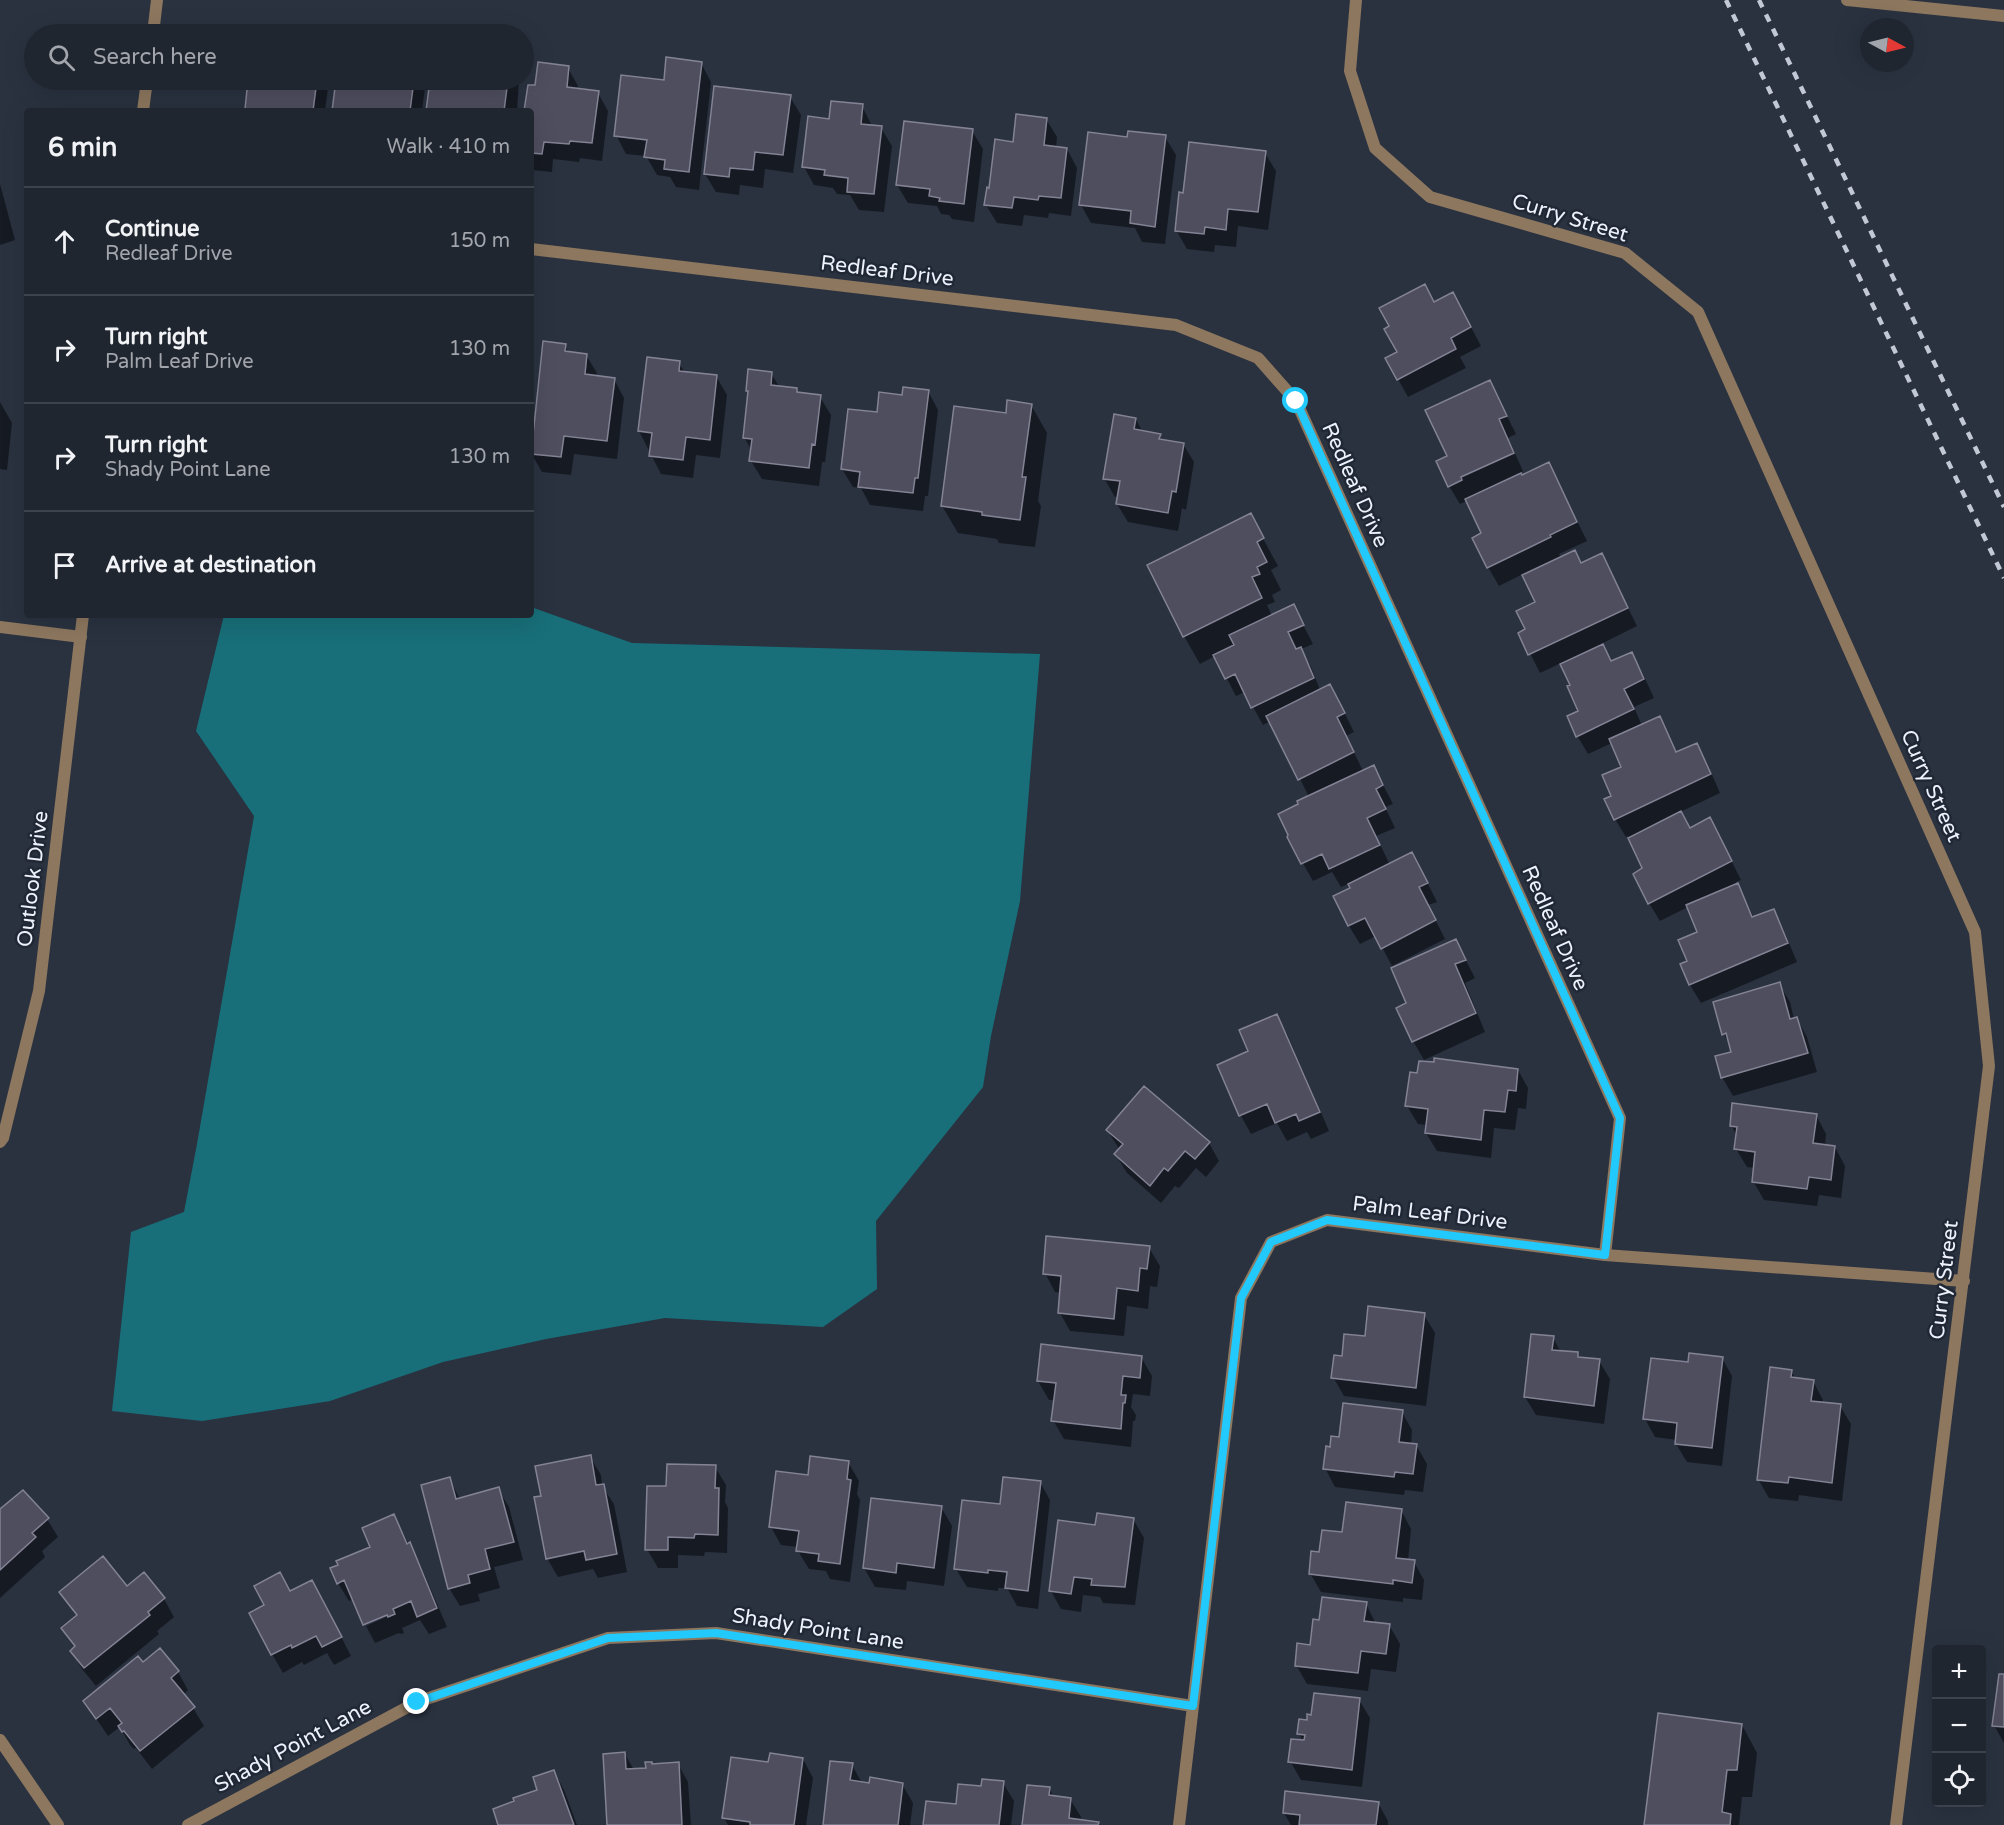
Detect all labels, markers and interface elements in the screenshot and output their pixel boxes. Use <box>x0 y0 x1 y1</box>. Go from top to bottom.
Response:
north arrow <box>1860 18 1914 72</box>
search box <box>24 24 534 90</box>
icon: search <box>45 41 78 74</box>
text: Search here <box>93 44 217 70</box>
text: 6 min <box>48 132 117 163</box>
text: Walk · 410 m <box>387 135 510 159</box>
street label: Curry Street <box>1509 189 1631 247</box>
text: Continue <box>105 216 200 242</box>
icon: ahead <box>48 225 81 258</box>
text: 150 m <box>449 229 510 253</box>
text: Redleaf Drive <box>105 242 233 266</box>
street label: Redleaf Drive <box>819 250 955 292</box>
text: Turn right <box>105 324 207 350</box>
icon: right <box>48 333 81 366</box>
text: 130 m <box>449 337 510 361</box>
text: Palm Leaf Drive <box>105 350 254 374</box>
route start <box>1282 387 1308 413</box>
street label: Redleaf Drive <box>1316 419 1394 551</box>
text: Turn right <box>105 432 207 458</box>
icon: right <box>48 441 81 474</box>
text: 130 m <box>449 445 510 469</box>
text: Shady Point Lane <box>105 458 270 482</box>
icon: arrive <box>48 549 81 582</box>
text: Arrive at destination <box>105 552 316 578</box>
street label: Curry Street <box>1895 726 1967 846</box>
street label: Outlook Drive <box>12 809 54 949</box>
street label: Redleaf Drive <box>1516 862 1594 994</box>
street label: Palm Leaf Drive <box>1351 1191 1509 1235</box>
street label: Curry Street <box>1924 1219 1964 1341</box>
street label: Shady Point Lane <box>730 1603 906 1655</box>
map controls <box>1932 1645 1986 1807</box>
button: + <box>1932 1645 1986 1699</box>
route end <box>403 1688 429 1714</box>
street label: Shady Point Lane <box>210 1694 376 1798</box>
button: − <box>1932 1699 1986 1753</box>
button: locate <box>1932 1753 1986 1807</box>

